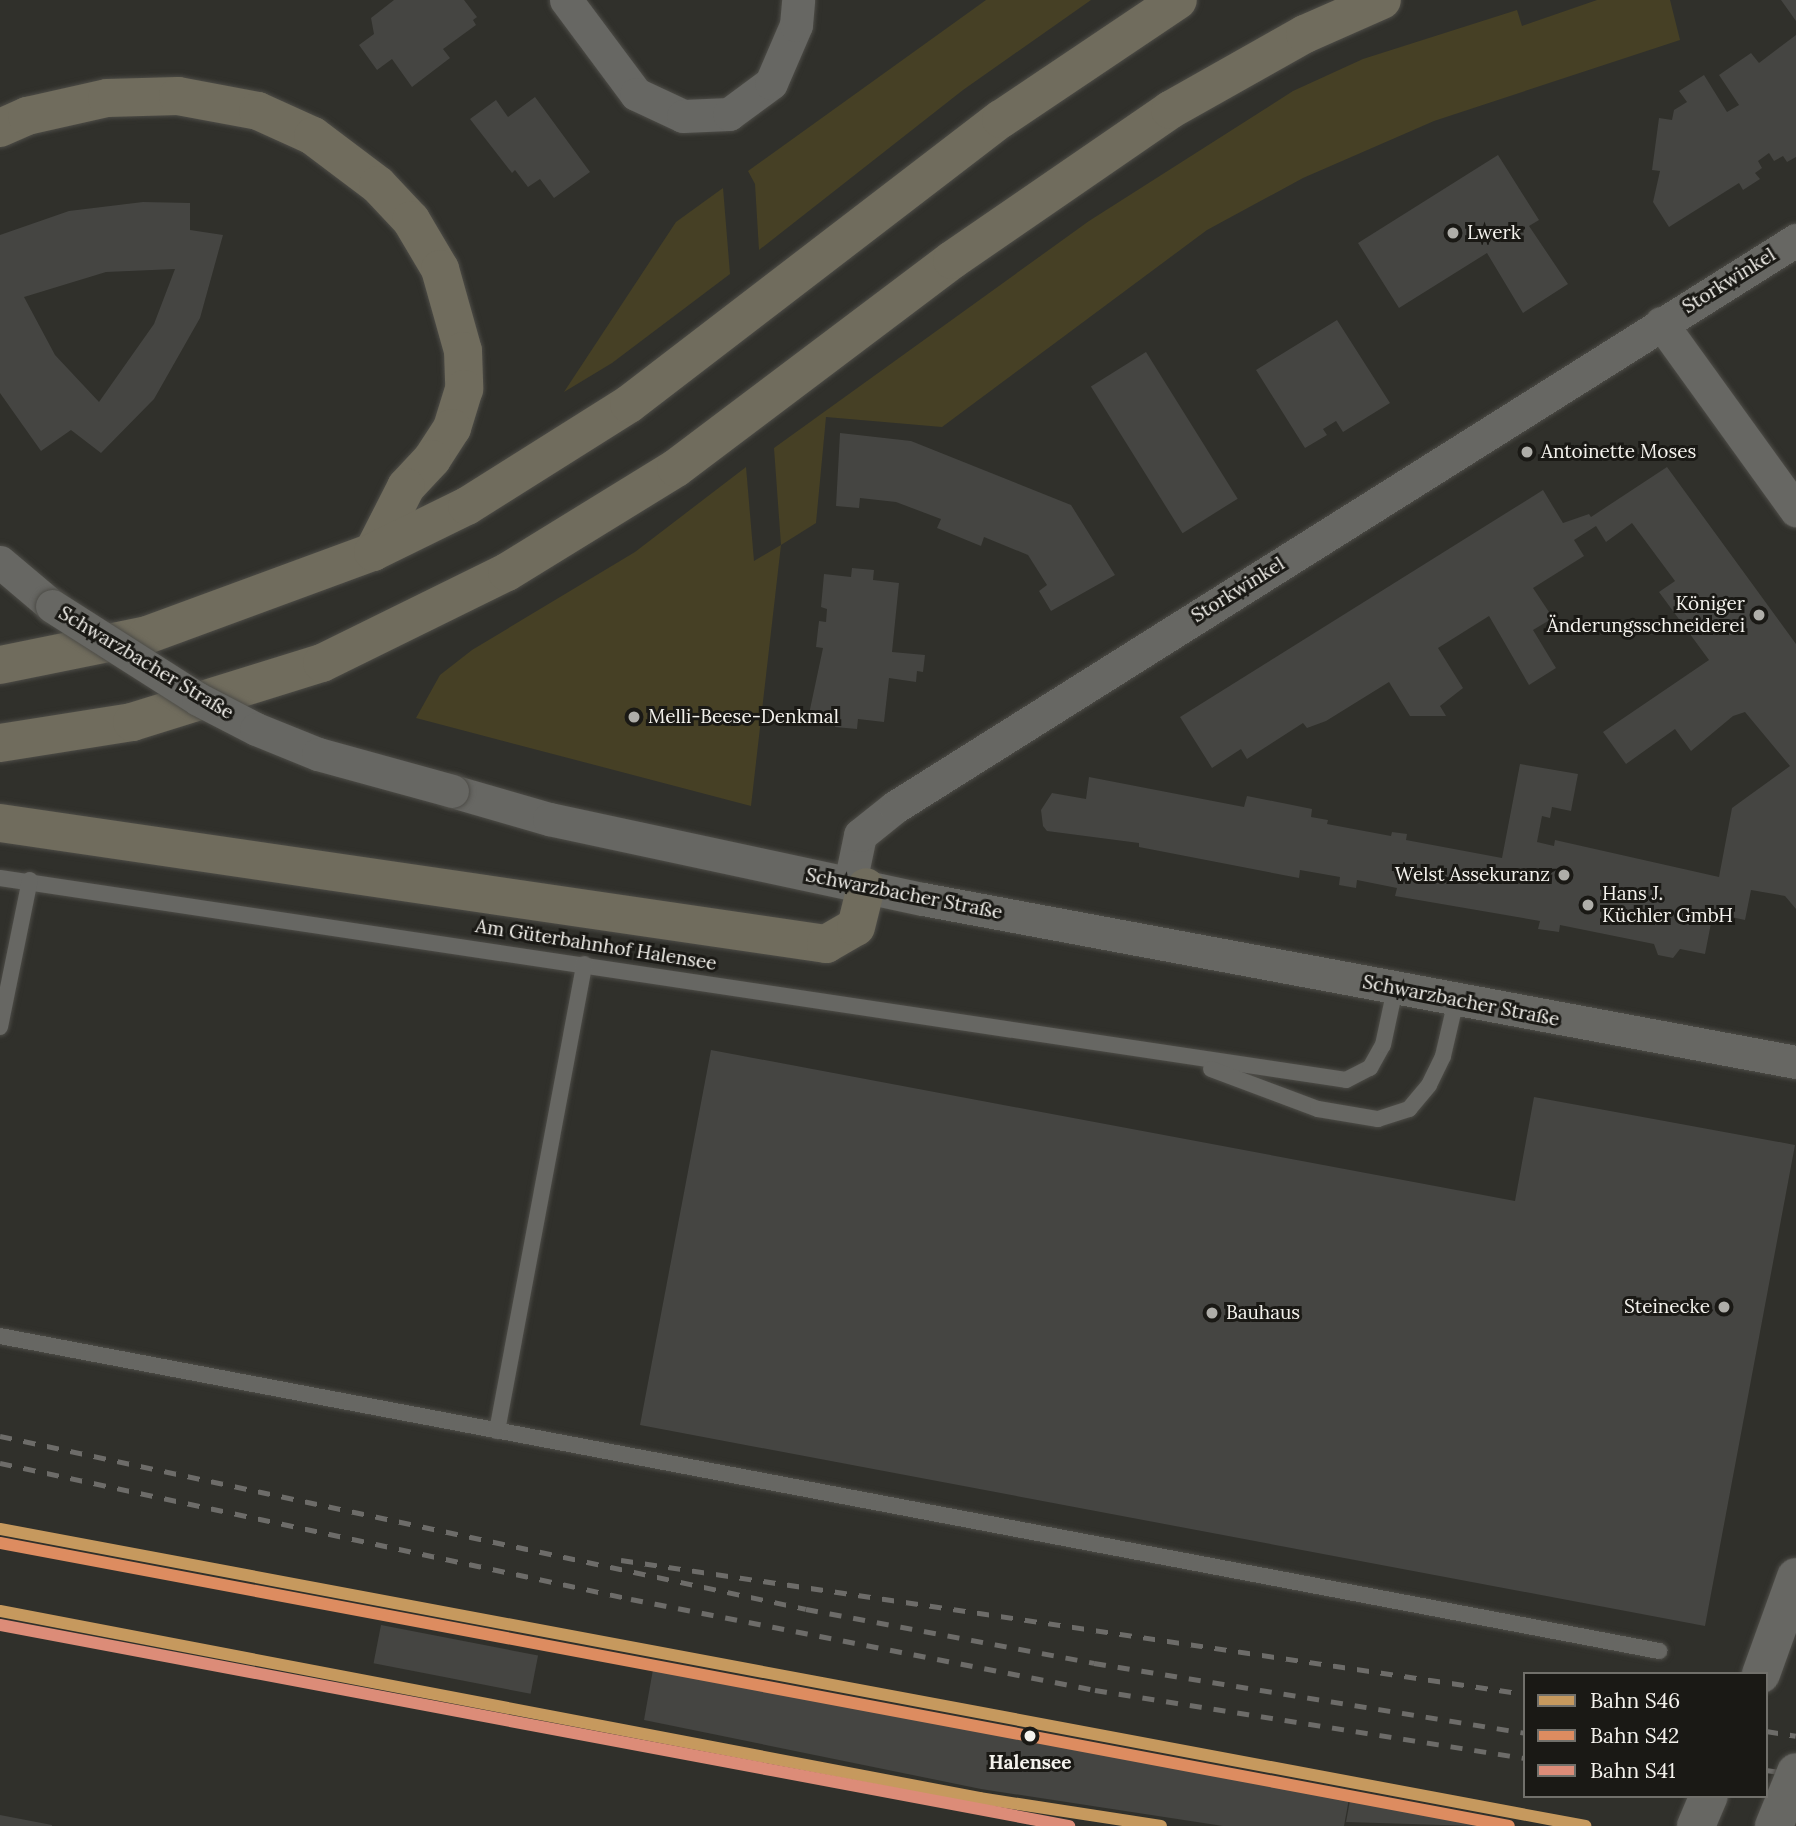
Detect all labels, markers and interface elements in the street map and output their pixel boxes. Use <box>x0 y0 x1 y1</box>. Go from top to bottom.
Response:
place label: Lwerk <box>1467 222 1521 244</box>
marker: Lwerk <box>1445 225 1461 241</box>
street label: Storkwinkel <box>1678 243 1780 319</box>
place label: Antoinette Moses <box>1541 441 1696 463</box>
marker: Antoinette Moses <box>1519 444 1535 460</box>
street label: Storkwinkel <box>1187 552 1289 628</box>
place label: Königer Änderungsschneiderei <box>1547 593 1745 637</box>
street label: Schwarzbacher Straße <box>54 602 238 724</box>
marker: Königer Änderungsschneiderei <box>1751 607 1767 623</box>
place label: Melli-Beese-Denkmal <box>648 706 839 728</box>
marker: Melli-Beese-Denkmal <box>626 709 642 725</box>
street label: Schwarzbacher Straße <box>804 864 1004 924</box>
place label: Welst Assekuranz <box>1395 864 1550 886</box>
marker: Welst Assekuranz <box>1556 867 1572 883</box>
place label: Hans J. Küchler GmbH <box>1602 883 1733 927</box>
marker: Hans J. Küchler GmbH <box>1580 897 1596 913</box>
street label: Am Güterbahnhof Halensee <box>474 915 718 975</box>
street label: Schwarzbacher Straße <box>1361 971 1561 1031</box>
place label: Steinecke <box>1624 1296 1710 1318</box>
marker: Steinecke <box>1716 1299 1732 1315</box>
place label: Bauhaus <box>1226 1302 1300 1324</box>
marker: Bauhaus <box>1204 1305 1220 1321</box>
legend <box>1523 1672 1768 1798</box>
text: Bahn S46 <box>1590 1687 1680 1714</box>
text: Bahn S42 <box>1590 1722 1679 1749</box>
marker: Halensee <box>1018 1724 1042 1748</box>
place label: Halensee <box>989 1752 1071 1774</box>
text: Bahn S41 <box>1590 1757 1676 1784</box>

